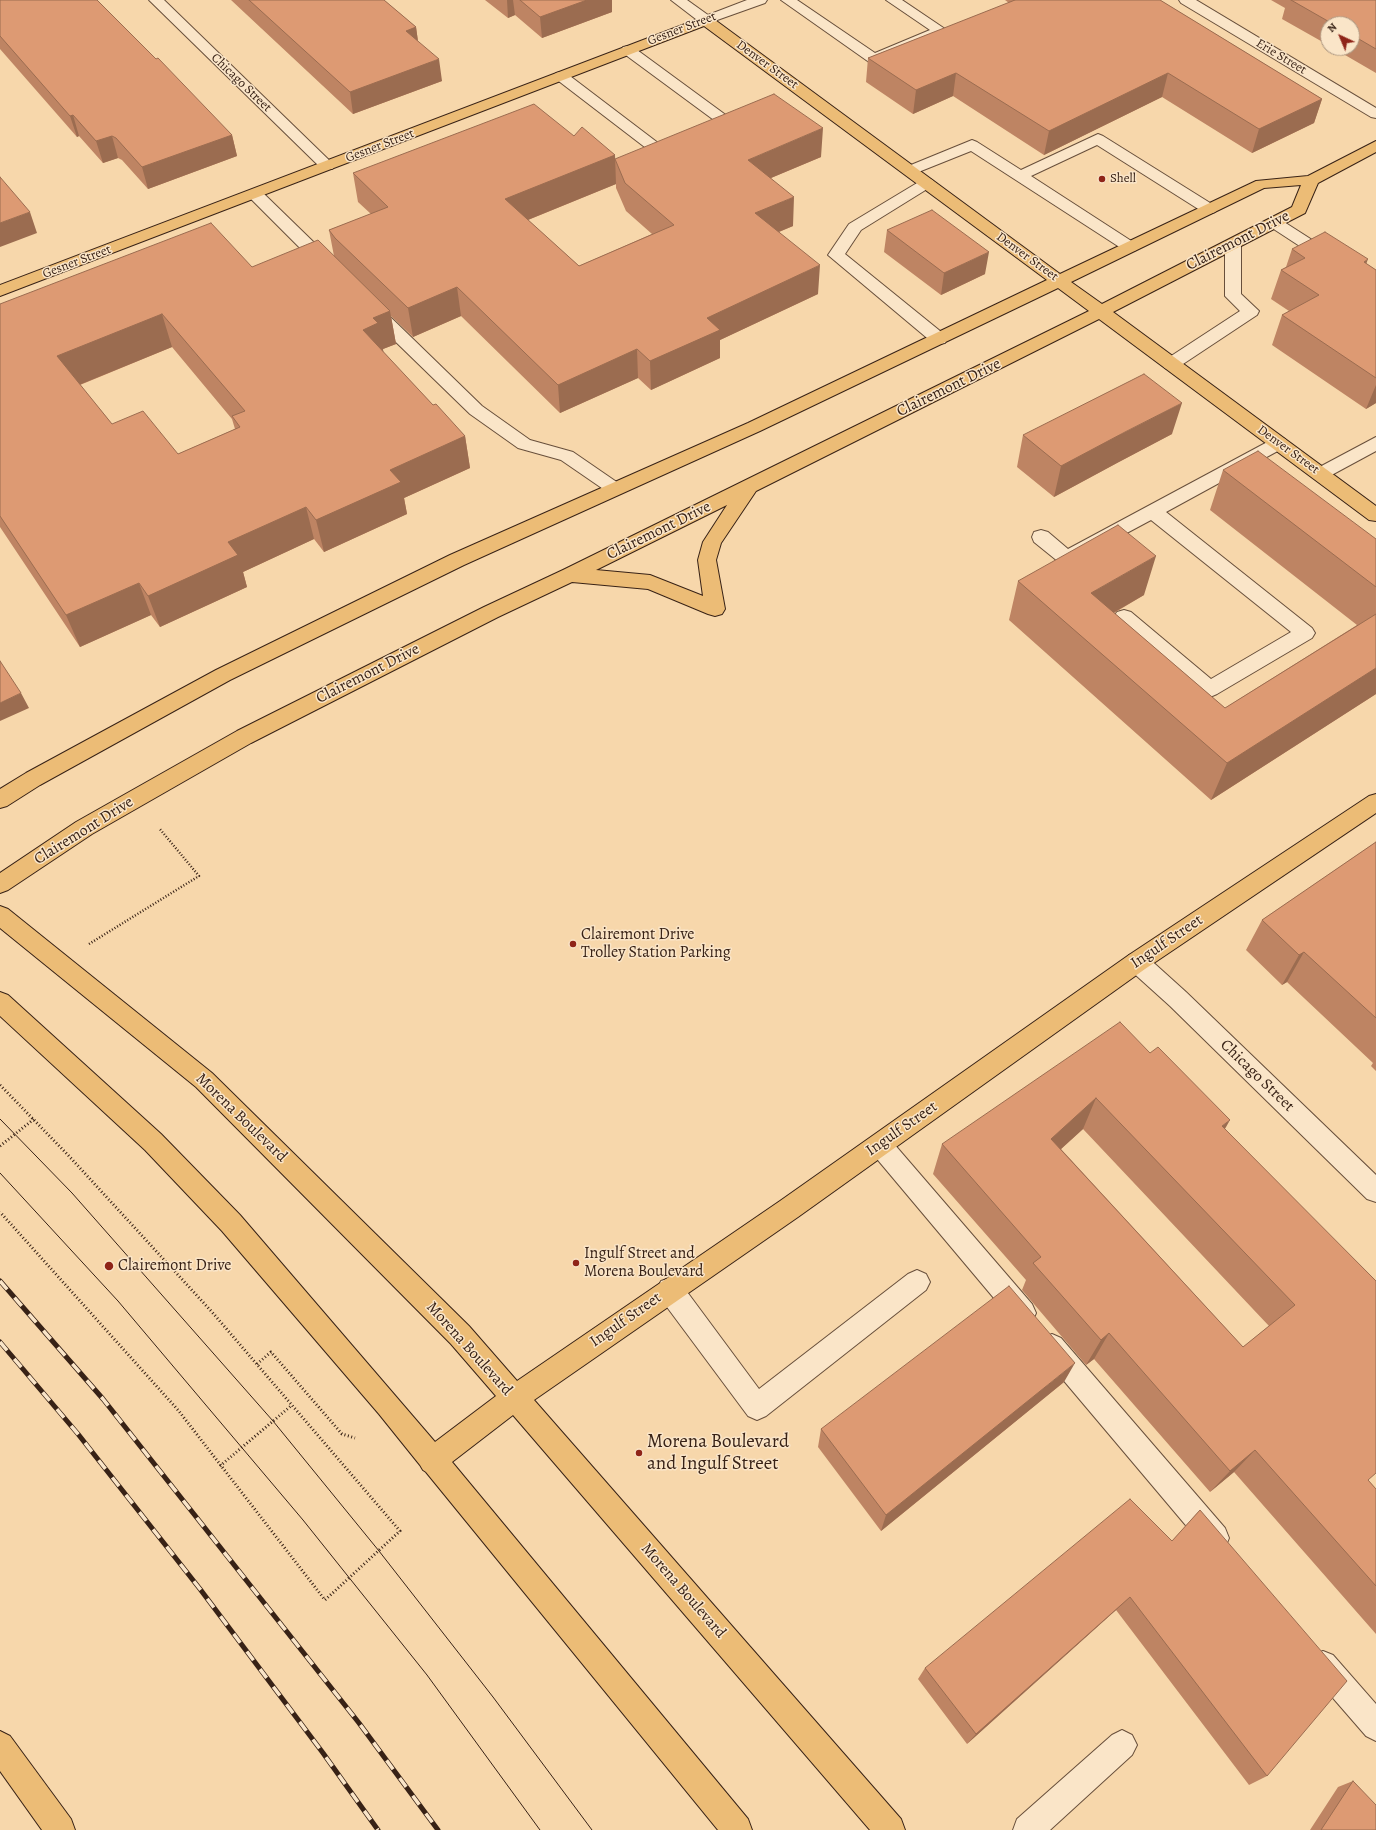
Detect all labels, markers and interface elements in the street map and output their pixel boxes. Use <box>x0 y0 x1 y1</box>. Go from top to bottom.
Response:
street label: Gesner Street <box>646 9 718 49</box>
north arrow <box>1320 16 1360 56</box>
text: N <box>1324 20 1340 36</box>
street label: Erie Street <box>1253 36 1309 78</box>
street label: Denver Street <box>733 37 801 93</box>
street label: Chicago Street <box>208 50 274 116</box>
street label: Gesner Street <box>344 126 416 166</box>
place label: Shell <box>1110 171 1136 187</box>
marker: Shell <box>1097 174 1107 184</box>
street label: Clairemont Drive <box>1183 207 1293 275</box>
street label: Denver Street <box>993 229 1061 285</box>
street label: Gesner Street <box>41 242 113 282</box>
street label: Clairemont Drive <box>894 355 1004 421</box>
street label: Denver Street <box>1254 422 1322 478</box>
street label: Clairemont Drive <box>604 498 714 564</box>
street label: Clairemont Drive <box>313 640 423 708</box>
street label: Clairemont Drive <box>31 793 137 869</box>
street label: Ingulf Street <box>1127 911 1207 973</box>
place label: Clairemont Drive Trolley Station Parking <box>581 925 731 963</box>
marker: Clairemont Drive Trolley Station Parking <box>568 939 578 949</box>
street label: Chicago Street <box>1216 1036 1298 1116</box>
street label: Morena Boulevard <box>191 1070 291 1166</box>
street label: Ingulf Street <box>863 1097 941 1161</box>
place label: Ingulf Street and Morena Boulevard <box>584 1244 704 1282</box>
place label: Clairemont Drive <box>118 1256 231 1276</box>
marker: Ingulf Street and Morena Boulevard <box>571 1258 581 1268</box>
marker: Clairemont Drive <box>103 1260 115 1272</box>
street label: Ingulf Street <box>587 1288 665 1352</box>
street label: Morena Boulevard <box>422 1298 516 1400</box>
place label: Morena Boulevard and Ingulf Street <box>647 1431 789 1475</box>
marker: Morena Boulevard and Ingulf Street <box>634 1448 644 1458</box>
street label: Morena Boulevard <box>636 1540 730 1642</box>

